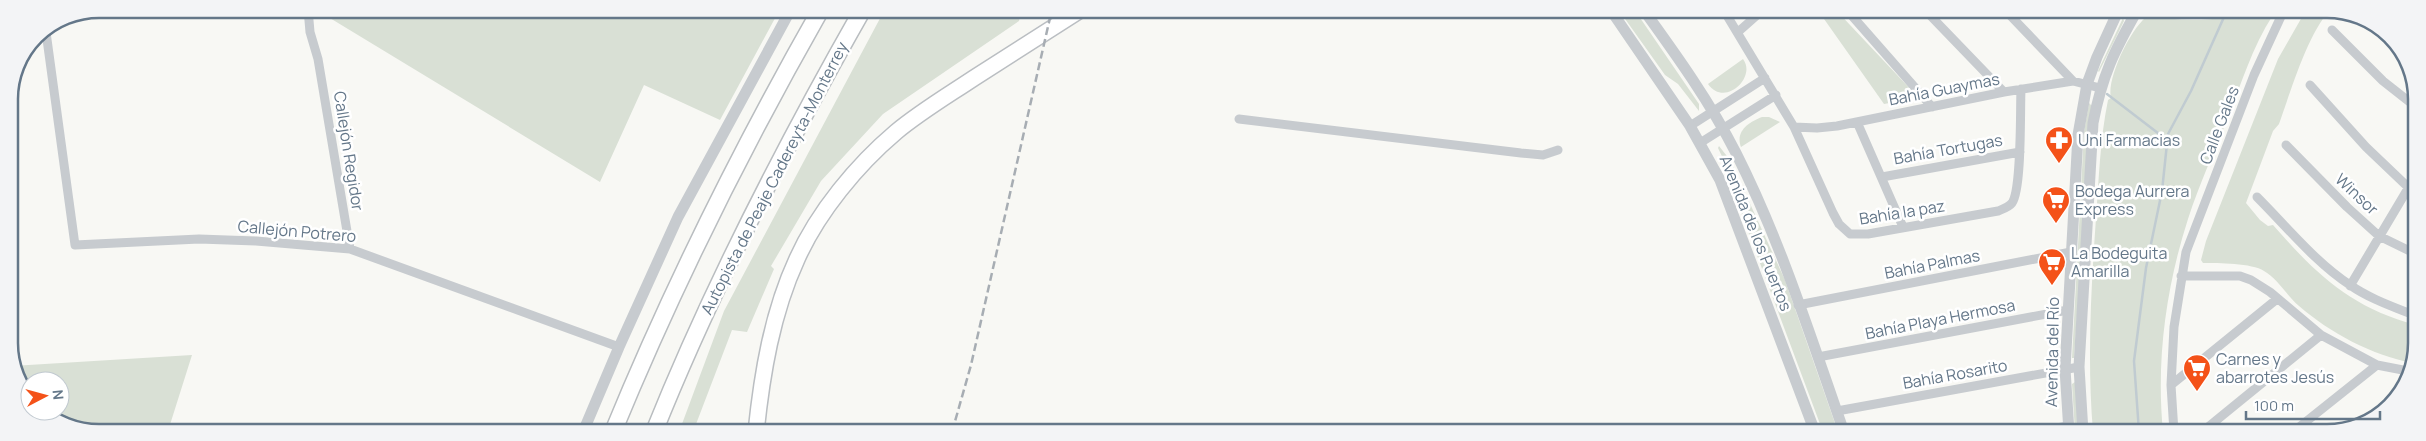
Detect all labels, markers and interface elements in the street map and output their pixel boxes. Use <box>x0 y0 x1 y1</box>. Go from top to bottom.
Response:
street label: Autopista de Peaje Cadereyta-Monterrey <box>695 37 853 318</box>
street label: Bahía Guaymas <box>1887 67 2001 111</box>
street label: Calle Gales <box>2194 83 2244 167</box>
street label: Callejón Regidor <box>329 90 369 213</box>
pharmacy icon: Uni Farmacias <box>2044 125 2074 164</box>
street label: Bahía Tortugas <box>1892 129 2004 169</box>
place label: Uni Farmacias <box>2078 129 2180 151</box>
street label: Avenida de los Puertos <box>1715 152 1797 314</box>
street label: Winsor <box>2331 168 2384 220</box>
place label: Bodega Aurrera Express <box>2075 180 2189 220</box>
supermarket icon: Bodega Aurrera Express <box>2041 185 2071 224</box>
street label: Bahía la paz <box>1857 194 1947 230</box>
street label: Callejón Potrero <box>237 215 357 247</box>
place label: La Bodeguita Amarilla <box>2071 242 2167 282</box>
street label: Bahía Palmas <box>1882 244 1982 284</box>
supermarket icon: La Bodeguita Amarilla <box>2037 247 2067 286</box>
street label: Bahía Playa Hermosa <box>1863 294 2017 344</box>
street label: Avenida del Río <box>2040 297 2064 407</box>
place label: Carnes y abarrotes Jesús <box>2216 348 2334 388</box>
supermarket icon: Carnes y abarrotes Jesús <box>2182 353 2212 392</box>
street label: Bahía Rosarito <box>1901 354 2009 394</box>
north arrow <box>20 371 70 421</box>
scale bar <box>2246 388 2380 420</box>
text: N <box>48 389 68 401</box>
text: 100 m <box>2254 395 2294 416</box>

